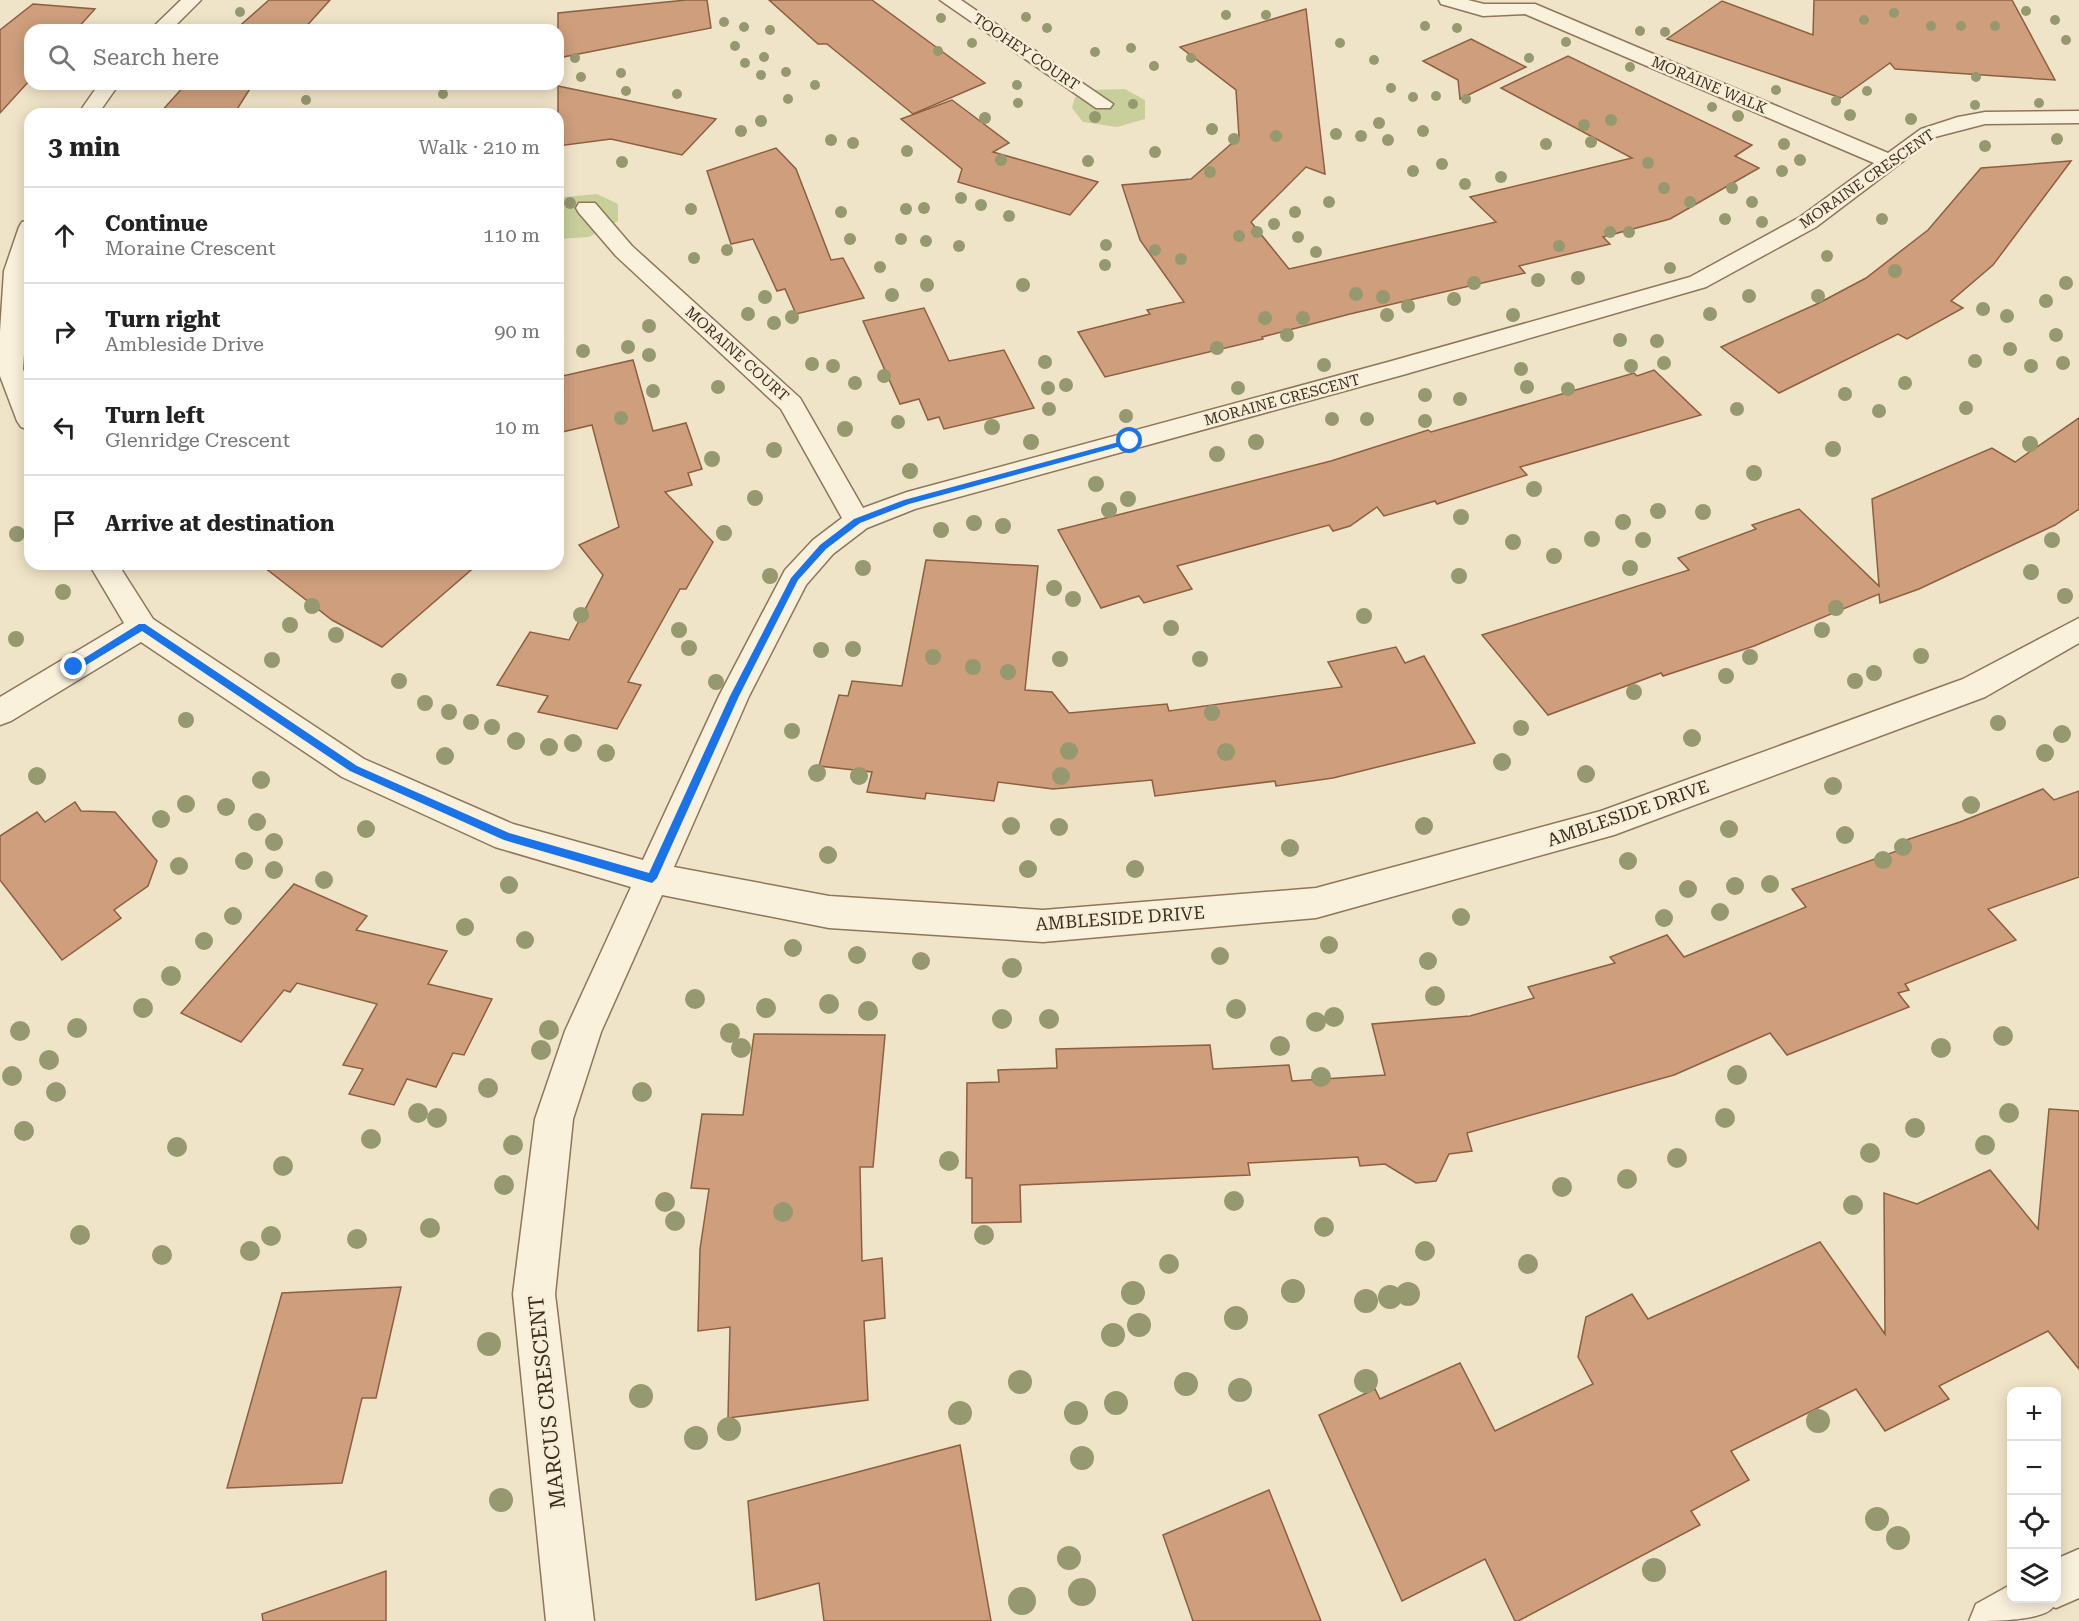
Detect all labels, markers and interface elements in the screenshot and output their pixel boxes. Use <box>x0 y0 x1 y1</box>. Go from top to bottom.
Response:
street label: TOOHEY COURT <box>969 10 1083 94</box>
search box <box>24 24 564 90</box>
icon: search <box>45 41 78 74</box>
text: Search here <box>93 45 219 70</box>
street label: MORAINE WALK <box>1649 53 1770 117</box>
street label: MORAINE CRESCENT <box>1796 126 1938 232</box>
text: 3 min <box>48 132 120 162</box>
text: Walk · 210 m <box>419 135 540 159</box>
text: Continue <box>105 211 208 236</box>
icon: ahead <box>48 219 81 252</box>
text: 110 m <box>483 223 540 247</box>
text: Moraine Crescent <box>105 236 276 260</box>
street label: MORAINE COURT <box>682 303 792 405</box>
text: Turn right <box>105 307 220 332</box>
icon: right <box>48 315 81 348</box>
text: 90 m <box>494 319 540 343</box>
text: Ambleside Drive <box>105 332 264 356</box>
street label: MORAINE CRESCENT <box>1202 371 1362 429</box>
text: Turn left <box>105 403 205 428</box>
icon: left <box>48 411 81 444</box>
text: 10 m <box>494 415 540 439</box>
route start <box>1116 427 1142 453</box>
text: Glenridge Crescent <box>105 428 290 452</box>
icon: arrive <box>48 507 81 540</box>
text: Arrive at destination <box>105 511 334 536</box>
route end <box>60 653 86 679</box>
street label: AMBLESIDE DRIVE <box>1544 775 1712 851</box>
street label: AMBLESIDE DRIVE <box>1035 902 1205 934</box>
street label: MARCUS CRESCENT <box>524 1294 570 1510</box>
map controls <box>2007 1387 2061 1603</box>
button: + <box>2007 1387 2061 1441</box>
button: − <box>2007 1441 2061 1495</box>
button: locate <box>2007 1495 2061 1549</box>
button: layers <box>2007 1549 2061 1603</box>

